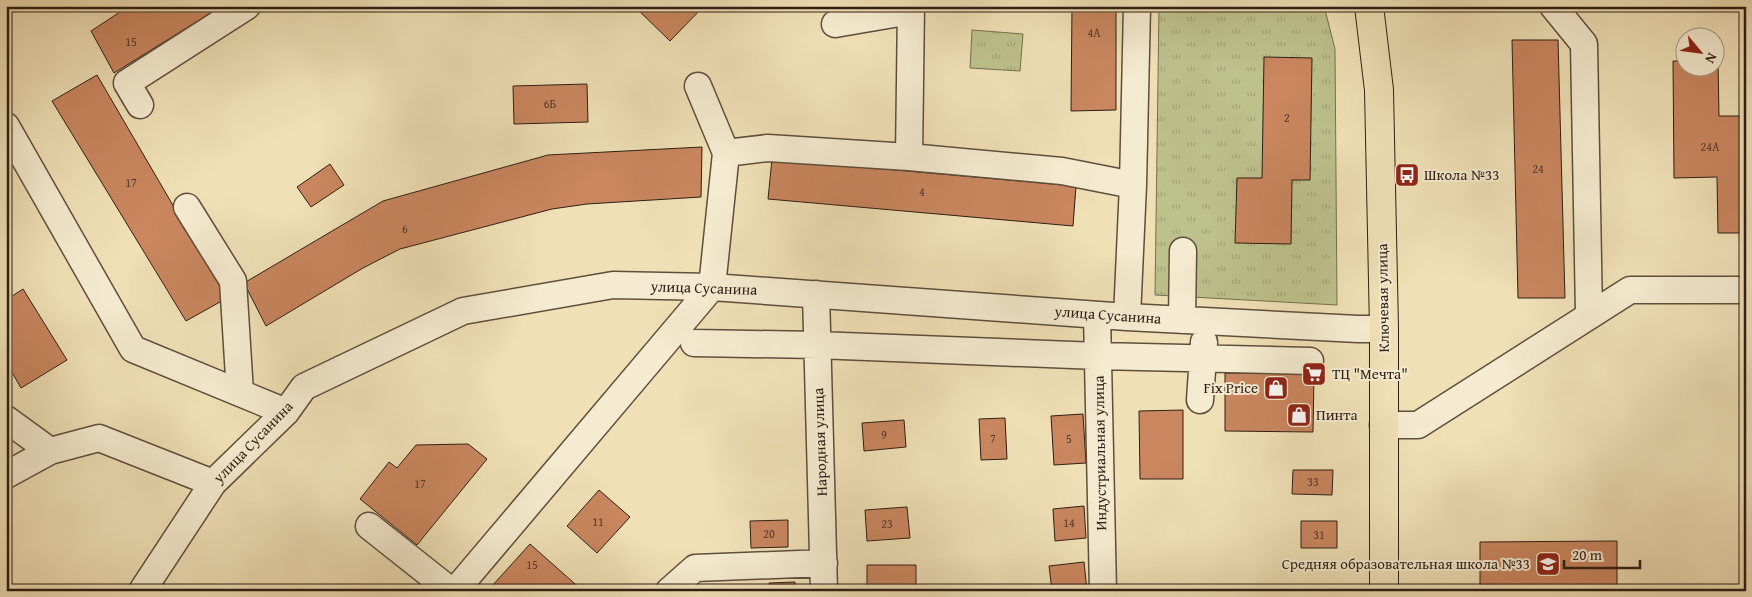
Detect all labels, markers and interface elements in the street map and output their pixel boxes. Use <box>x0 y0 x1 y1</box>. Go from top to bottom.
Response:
house number: 4А <box>1087 24 1101 41</box>
north arrow <box>1674 28 1724 78</box>
house number: 15 <box>125 33 137 50</box>
text: N <box>1700 49 1722 68</box>
house number: 6Б <box>544 95 556 112</box>
house number: 2 <box>1284 109 1290 126</box>
house number: 24А <box>1701 138 1720 155</box>
house number: 24 <box>1532 160 1544 177</box>
bus stop icon: Школа №33 <box>1394 162 1420 188</box>
place label: Школа №33 <box>1424 164 1499 185</box>
house number: 17 <box>125 174 137 191</box>
house number: 4 <box>919 183 925 200</box>
house number: 6 <box>402 220 408 237</box>
street label: Ключевая улица <box>1371 242 1394 353</box>
street label: улица Сусанина <box>649 275 759 300</box>
street label: улица Сусанина <box>1053 300 1163 329</box>
supermarket icon: ТЦ "Мечта" <box>1301 361 1327 387</box>
place label: ТЦ "Мечта" <box>1332 363 1408 384</box>
street label: Индустриальная улица <box>1088 374 1111 531</box>
shop icon: Fix Price <box>1263 375 1289 401</box>
place label: Fix Price <box>1203 377 1258 398</box>
street label: Народная улица <box>807 387 832 496</box>
street label: улица Сусанина <box>207 395 298 488</box>
shop icon: Пинта <box>1286 402 1312 428</box>
place label: Пинта <box>1316 404 1359 425</box>
house number: 9 <box>881 426 887 443</box>
house number: 7 <box>990 430 996 447</box>
house number: 5 <box>1066 430 1072 447</box>
house number: 33 <box>1307 473 1319 490</box>
house number: 17 <box>414 475 426 492</box>
house number: 11 <box>592 513 604 530</box>
house number: 14 <box>1063 514 1075 531</box>
house number: 23 <box>881 515 893 532</box>
house number: 20 <box>763 525 775 542</box>
house number: 31 <box>1313 526 1325 543</box>
scale bar <box>1564 537 1641 569</box>
text: 20 m <box>1572 544 1603 565</box>
school or university icon: Средняя образовательная школа №33 <box>1535 551 1561 577</box>
place label: Средняя образовательная школа №33 <box>1282 553 1530 574</box>
house number: 15 <box>526 556 538 573</box>

